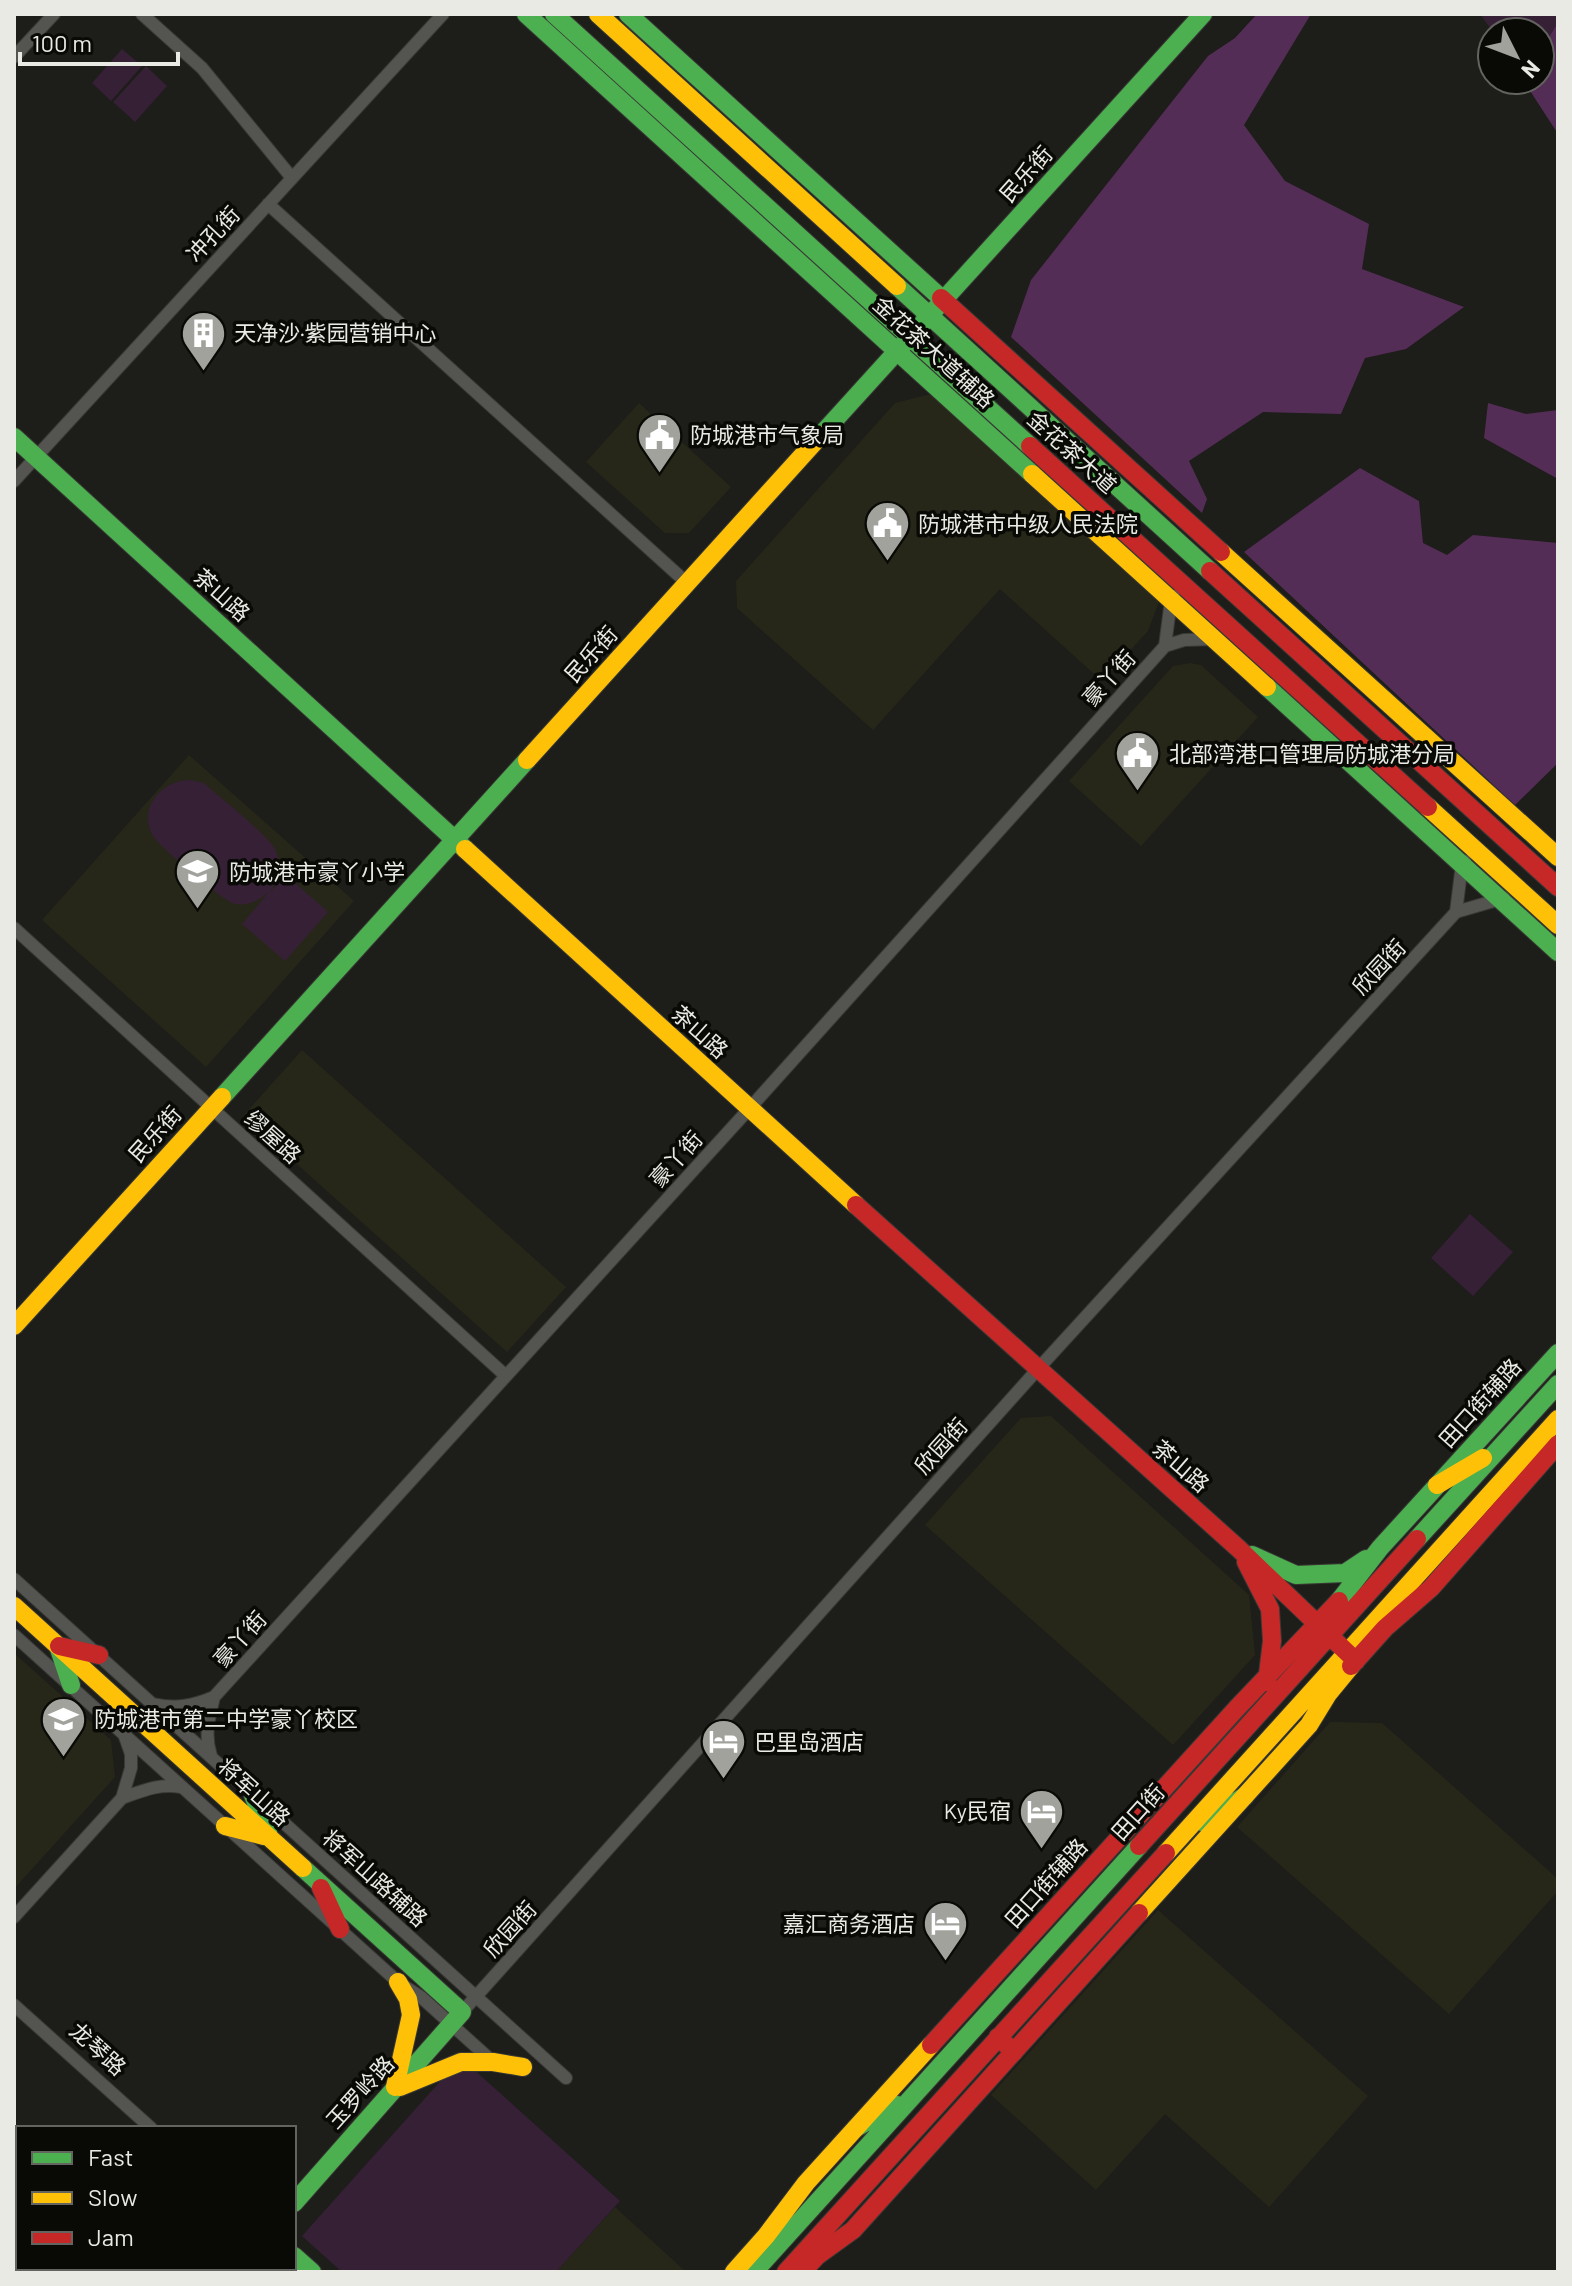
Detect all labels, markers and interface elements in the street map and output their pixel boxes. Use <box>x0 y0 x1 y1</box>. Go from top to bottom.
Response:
scale bar <box>20 16 178 66</box>
north arrow <box>1476 16 1556 96</box>
text: 100 m <box>32 28 92 57</box>
text: N <box>1517 56 1546 84</box>
street label: 民乐街 <box>994 140 1057 207</box>
street label: 冲孔街 <box>180 200 244 266</box>
street label: 金花茶大道辅路 <box>869 290 1001 412</box>
building icon: 天净沙·紫园营销中心 <box>179 309 227 372</box>
place label: 天净沙·紫园营销中心 <box>234 319 437 345</box>
street label: 金花茶大道 <box>1023 405 1122 498</box>
public building icon: 防城港市气象局 <box>635 411 683 474</box>
place label: 防城港市气象局 <box>690 421 844 447</box>
public building icon: 防城港市中级人民法院 <box>863 500 911 563</box>
place label: 防城港市中级人民法院 <box>918 510 1138 536</box>
street label: 茶山路 <box>189 563 256 626</box>
street label: 民乐街 <box>559 620 622 687</box>
street label: 豪丫街 <box>1077 644 1140 711</box>
public building icon: 北部湾港口管理局防城港分局 <box>1114 730 1162 793</box>
place label: 北部湾港口管理局防城港分局 <box>1169 740 1455 766</box>
school or university icon: 防城港市豪丫小学 <box>174 848 222 911</box>
place label: 防城港市豪丫小学 <box>229 858 405 884</box>
street label: 欣园街 <box>1346 933 1410 999</box>
street label: 茶山路 <box>667 1000 734 1063</box>
street label: 民乐街 <box>123 1100 186 1167</box>
street label: 缪屋路 <box>240 1105 307 1168</box>
street label: 豪丫街 <box>644 1125 707 1192</box>
street label: 田口街辅路 <box>1433 1353 1526 1452</box>
street label: 欣园街 <box>909 1412 972 1479</box>
street label: 茶山路 <box>1148 1434 1215 1497</box>
street label: 豪丫街 <box>208 1605 271 1672</box>
school or university icon: 防城港市第二中学豪丫校区 <box>39 1695 87 1758</box>
place label: 防城港市第二中学豪丫校区 <box>94 1705 358 1731</box>
hotel icon: 巴里岛酒店 <box>699 1718 747 1781</box>
place label: 巴里岛酒店 <box>754 1728 864 1754</box>
street label: 将军山路 <box>213 1752 296 1830</box>
street label: 田口街 <box>1106 1778 1169 1845</box>
hotel icon: Ky民宿 <box>1018 1787 1066 1850</box>
place label: Ky民宿 <box>944 1797 1011 1823</box>
street label: 将军山路辅路 <box>318 1823 433 1931</box>
street label: 田口街辅路 <box>999 1833 1092 1932</box>
street label: 欣园街 <box>478 1895 541 1962</box>
hotel icon: 嘉汇商务酒店 <box>922 1900 970 1963</box>
place label: 嘉汇商务酒店 <box>783 1910 915 1936</box>
street label: 龙琴路 <box>65 2017 132 2080</box>
street label: 玉罗岭路 <box>320 2050 398 2133</box>
legend <box>16 2126 296 2270</box>
text: Fast <box>88 2142 133 2171</box>
text: Slow <box>88 2182 137 2211</box>
text: Jam <box>88 2222 134 2251</box>

